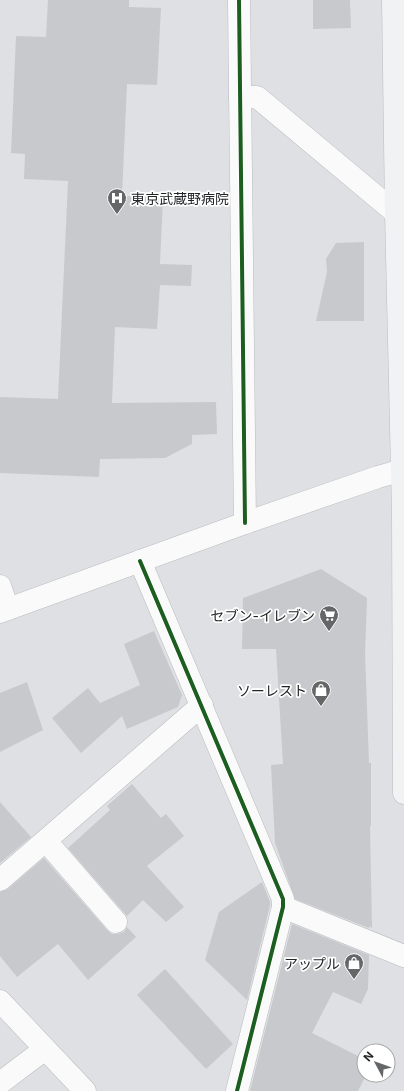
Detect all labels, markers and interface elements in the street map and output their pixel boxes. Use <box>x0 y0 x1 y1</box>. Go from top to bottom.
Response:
hospital icon: 東京武蔵野病院 <box>106 187 128 215</box>
place label: 東京武蔵野病院 <box>131 190 229 207</box>
supermarket icon: セブン-イレブン <box>318 604 340 632</box>
place label: セブン-イレブン <box>211 607 315 624</box>
shop icon: ソーレスト <box>310 679 332 707</box>
place label: ソーレスト <box>237 682 307 699</box>
shop icon: アップル <box>343 952 365 980</box>
place label: アップル <box>284 955 340 972</box>
north arrow <box>356 1043 396 1083</box>
text: N <box>360 1049 376 1064</box>

